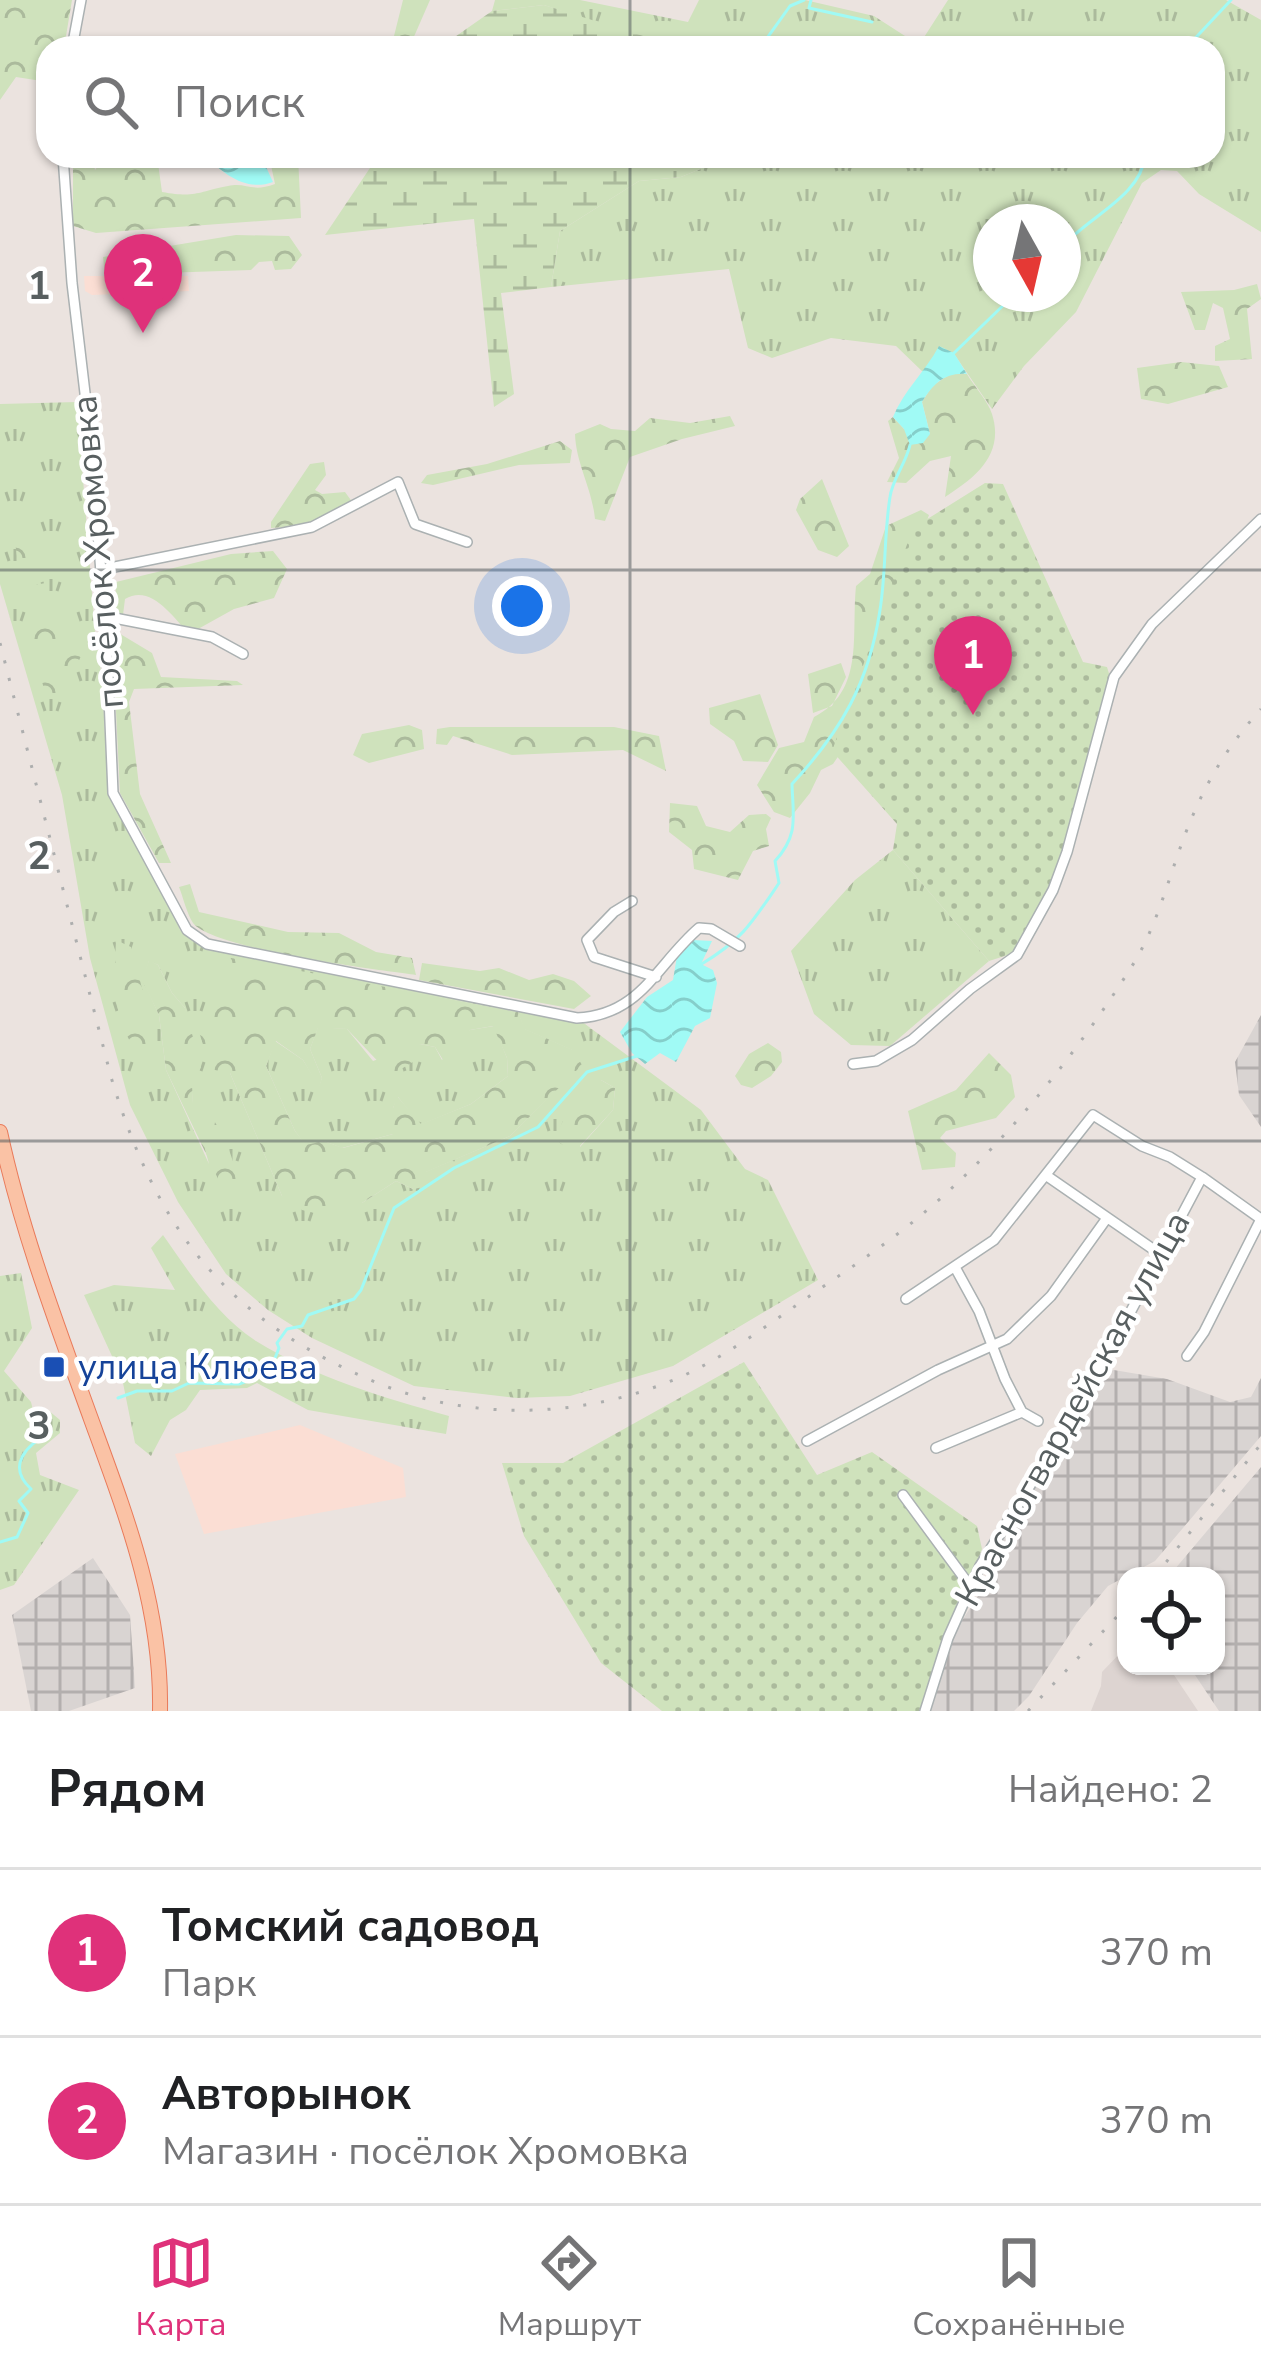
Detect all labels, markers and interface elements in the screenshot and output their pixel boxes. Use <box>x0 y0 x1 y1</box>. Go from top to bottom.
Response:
search box <box>36 36 1225 168</box>
icon: search <box>78 69 144 135</box>
text: Поиск <box>174 72 305 133</box>
north arrow <box>973 204 1081 312</box>
pin: 2 <box>104 234 182 333</box>
text: 1 <box>27 260 51 313</box>
street label: посёлок Хромовка <box>60 393 136 711</box>
your location <box>492 576 552 636</box>
pin: 1 <box>934 616 1012 715</box>
text: 2 <box>27 830 51 883</box>
street label: Красногвардейская улица <box>944 1203 1202 1615</box>
place label: улица Клюева <box>78 1343 318 1392</box>
marker: улица Клюева <box>41 1354 67 1380</box>
text: 3 <box>27 1400 51 1453</box>
map controls <box>1117 1567 1225 1675</box>
button: locate <box>1117 1567 1225 1675</box>
text: Рядом <box>48 1754 206 1824</box>
text: Найдено: 2 <box>1008 1763 1213 1816</box>
text: Томский садовод <box>162 1896 539 1957</box>
text: 1 <box>75 1926 99 1979</box>
text: 370 m <box>1099 1926 1213 1979</box>
text: Парк <box>162 1957 256 2010</box>
text: Авторынок <box>162 2064 411 2125</box>
text: 2 <box>75 2094 99 2147</box>
text: 370 m <box>1099 2094 1213 2147</box>
text: Магазин · посёлок Хромовка <box>162 2125 689 2178</box>
tab: Карта <box>136 2230 227 2347</box>
tab: Маршрут <box>498 2230 641 2347</box>
tab: Сохранённые <box>912 2230 1125 2347</box>

